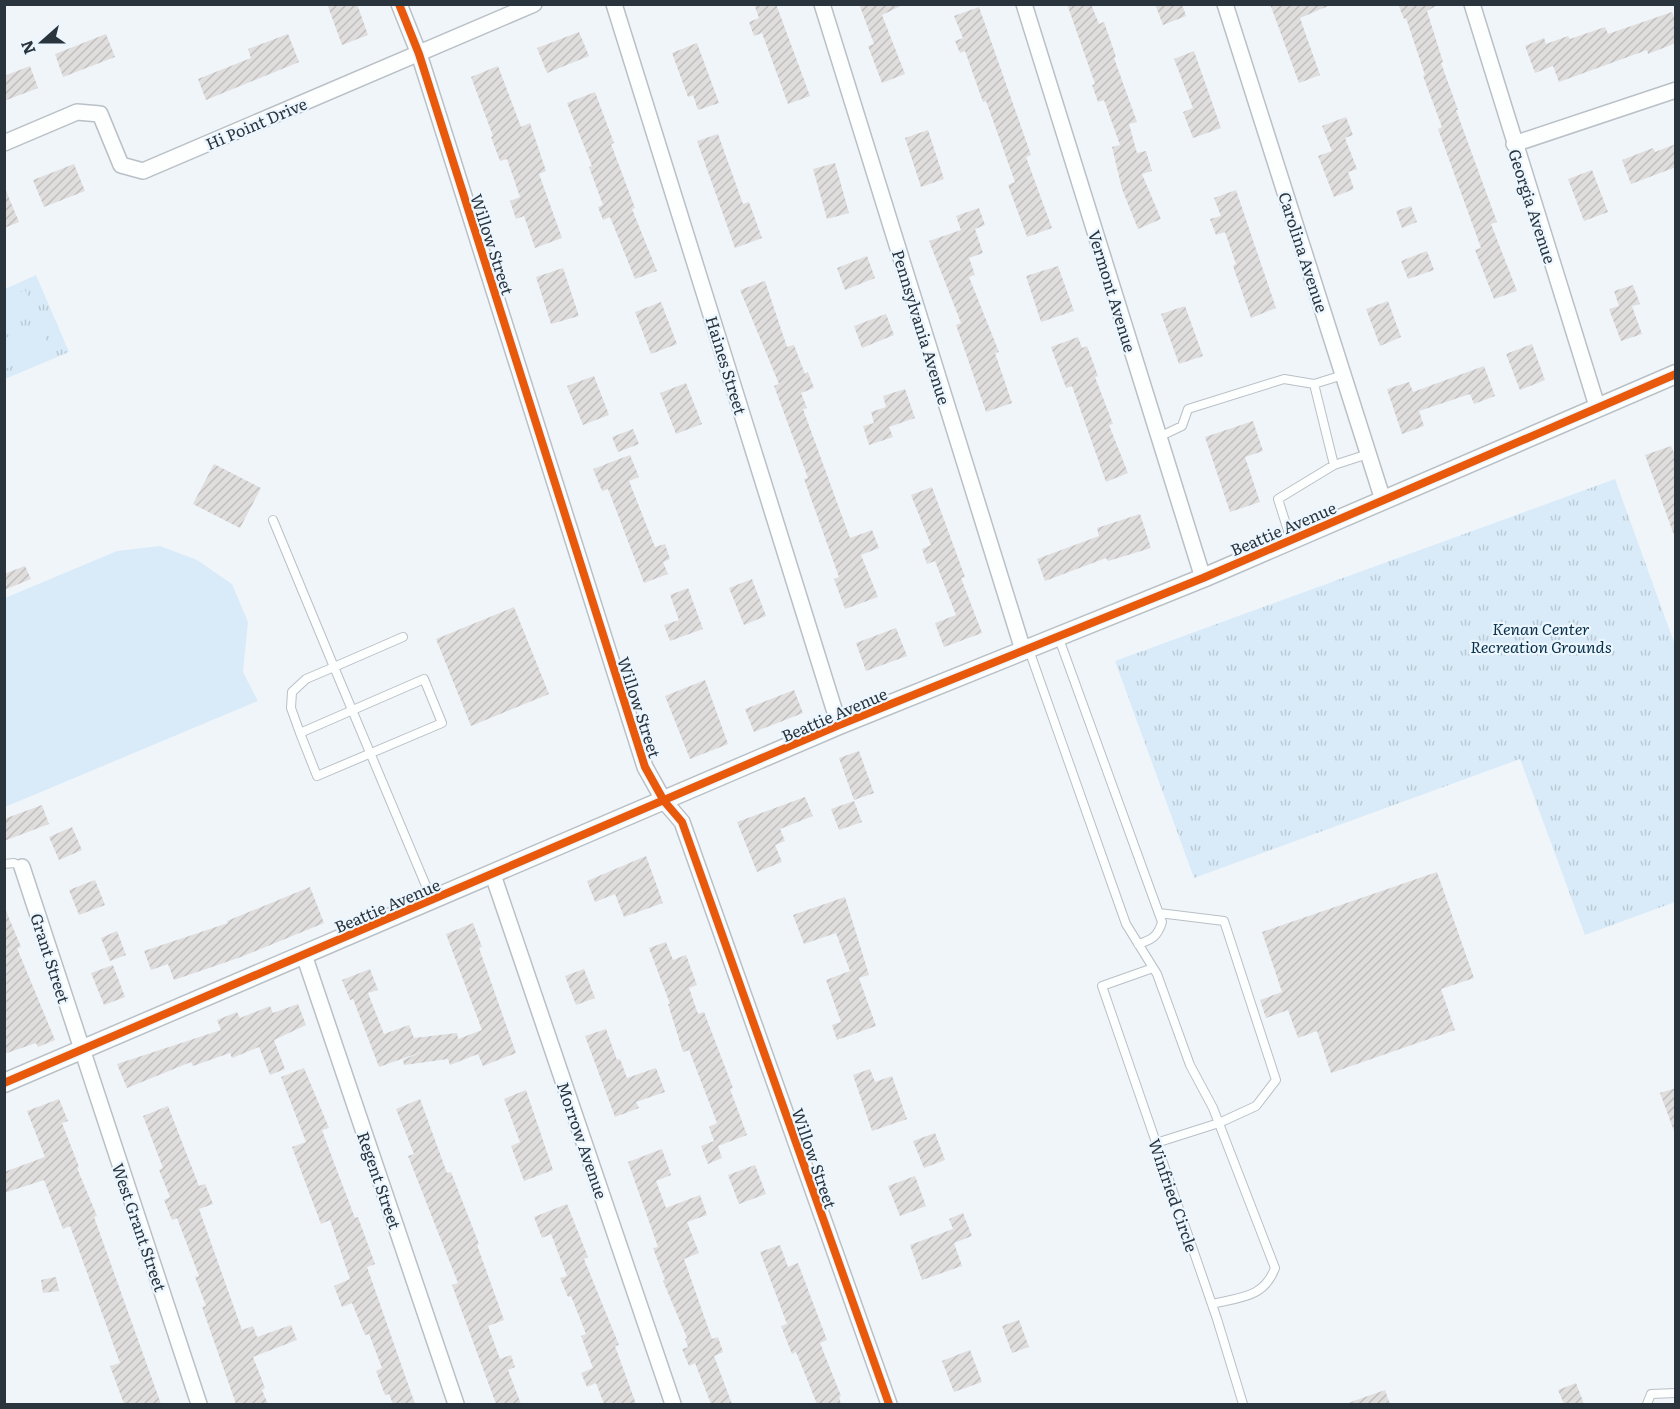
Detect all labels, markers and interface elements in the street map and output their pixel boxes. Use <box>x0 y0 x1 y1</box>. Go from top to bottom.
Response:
north arrow <box>12 12 72 72</box>
text: N <box>13 37 41 58</box>
street label: Hi Point Drive <box>202 91 310 155</box>
street label: Georgia Avenue <box>1503 146 1563 266</box>
street label: Carolina Avenue <box>1273 189 1335 315</box>
street label: Willow Street <box>465 190 521 298</box>
street label: Vermont Avenue <box>1083 227 1143 355</box>
street label: Pennsylvania Avenue <box>887 247 957 407</box>
street label: Haines Street <box>701 313 754 418</box>
street label: Beattie Avenue <box>1226 495 1340 561</box>
park label: Kenan Center Recreation Grounds <box>1470 616 1612 658</box>
street label: Willow Street <box>612 653 668 761</box>
street label: Beattie Avenue <box>777 681 891 747</box>
street label: Beattie Avenue <box>330 872 444 938</box>
street label: Grant Street <box>25 910 77 1007</box>
street label: Morrow Avenue <box>552 1078 614 1202</box>
street label: Willow Street <box>787 1104 844 1212</box>
street label: Regent Street <box>352 1128 408 1233</box>
street label: Winfried Circle <box>1143 1135 1205 1255</box>
street label: West Grant Street <box>107 1160 173 1295</box>

